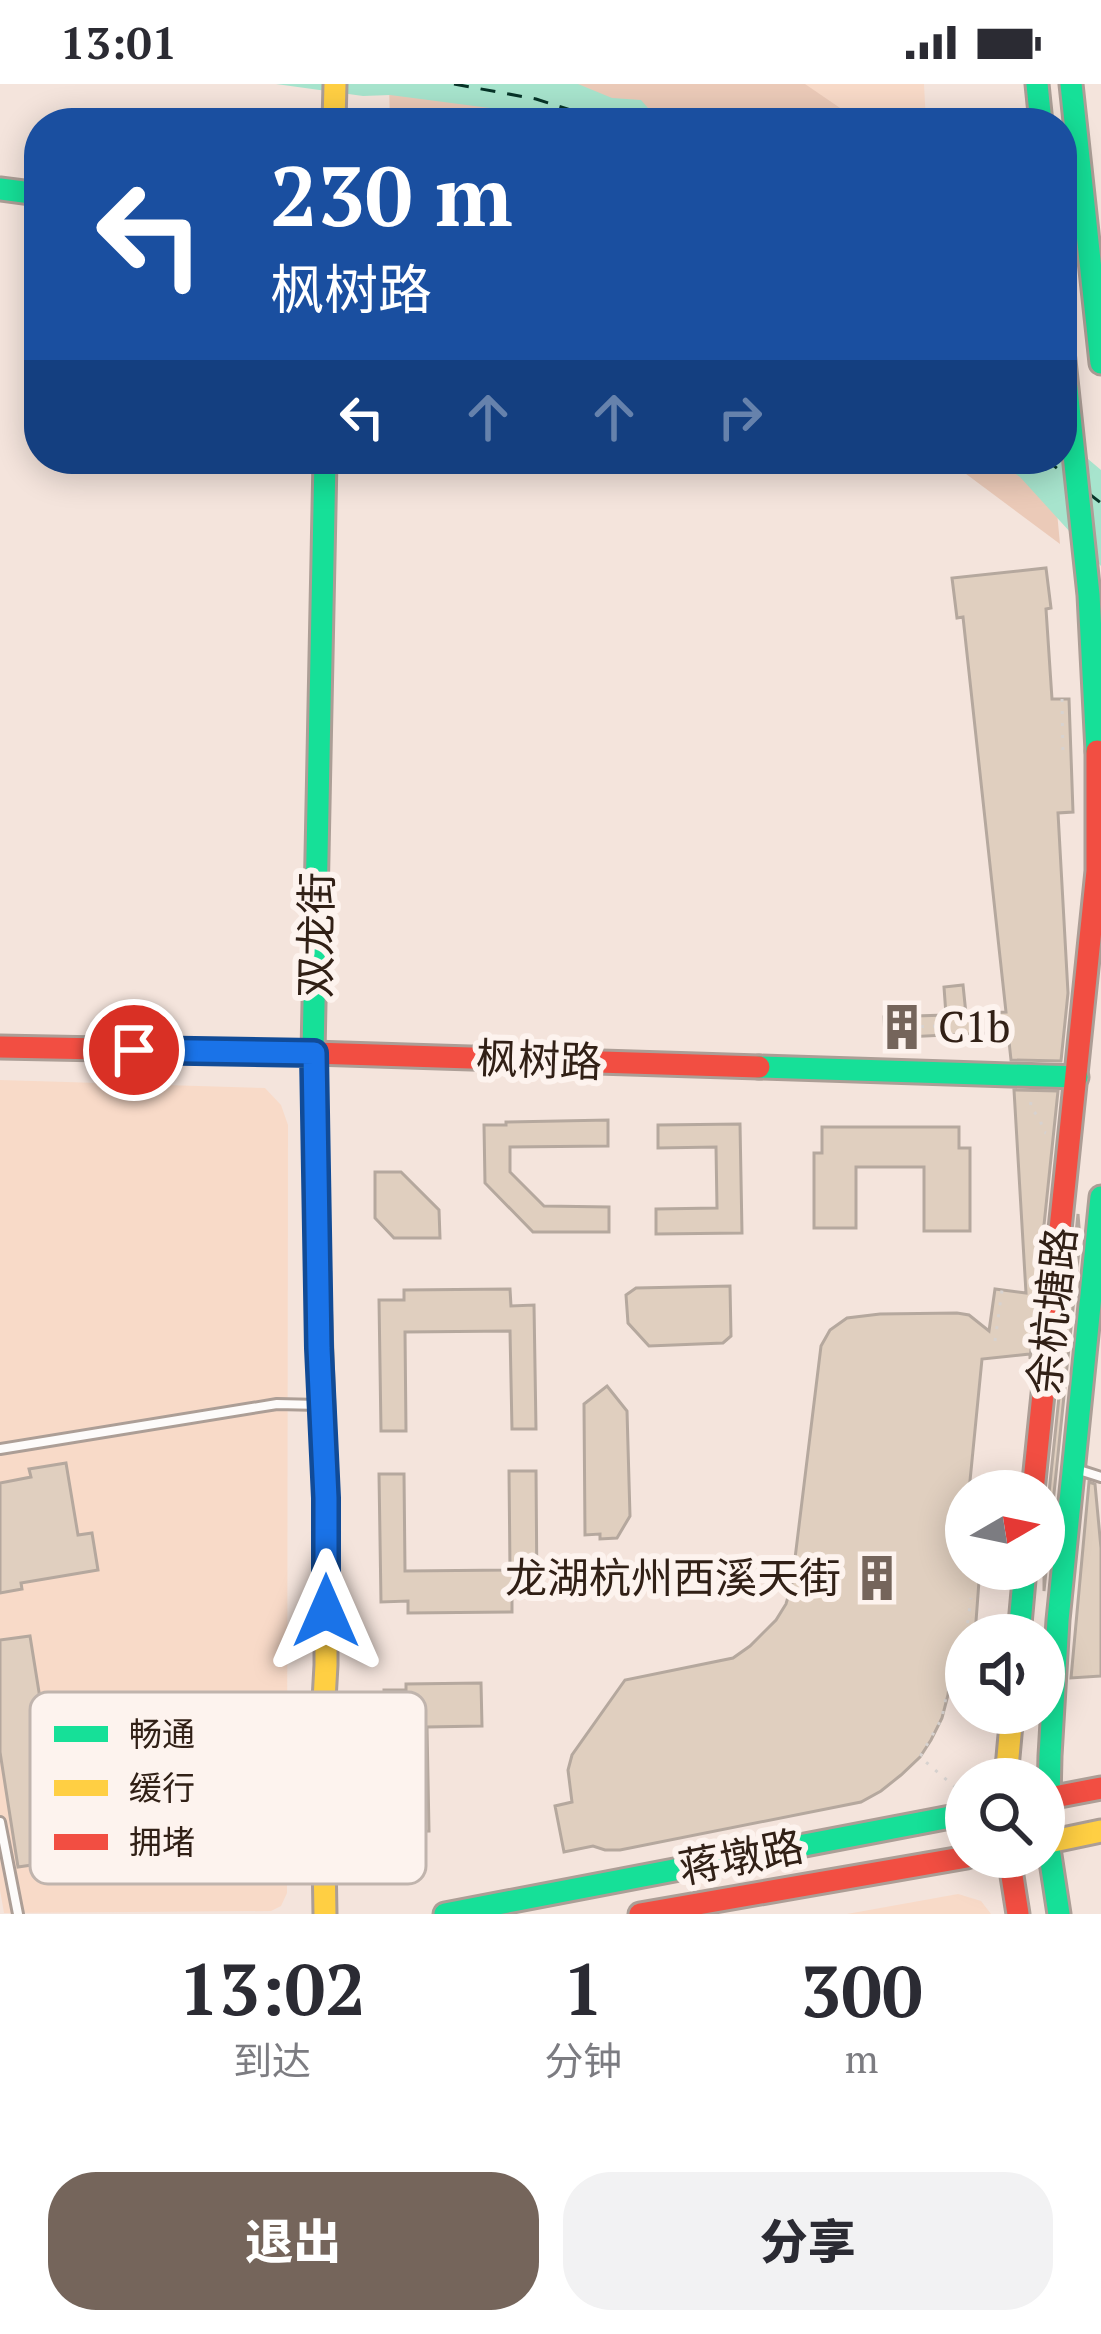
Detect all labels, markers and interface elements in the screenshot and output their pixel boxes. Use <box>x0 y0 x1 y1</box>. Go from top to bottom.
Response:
text: 13:01 <box>60 12 177 72</box>
text: 230 m <box>270 139 513 250</box>
icon: left <box>72 156 228 312</box>
text: 枫树路 <box>270 253 432 324</box>
icon: left <box>329 384 395 450</box>
icon: ahead <box>455 384 521 450</box>
icon: ahead <box>581 384 647 450</box>
icon: right <box>707 384 773 450</box>
street label: 双龙街 <box>286 871 344 998</box>
place label: C1b <box>938 998 1010 1054</box>
pin <box>83 999 185 1101</box>
building icon: C1b <box>877 1002 927 1052</box>
icon: arrive <box>101 1017 167 1083</box>
street label: 枫树路 <box>475 1029 603 1089</box>
street label: 余杭塘路 <box>1014 1224 1088 1397</box>
north arrow <box>945 1470 1065 1590</box>
map controls <box>945 1470 1065 1878</box>
position arrow <box>263 1548 389 1674</box>
place label: 龙湖杭州西溪天街 <box>505 1549 841 1605</box>
building icon: 龙湖杭州西溪天街 <box>852 1553 902 1603</box>
button: sound <box>945 1614 1065 1734</box>
legend <box>30 1692 426 1884</box>
text: 畅通 <box>129 1712 195 1755</box>
button: search <box>945 1758 1065 1878</box>
text: 缓行 <box>129 1766 195 1809</box>
street label: 蒋墩路 <box>674 1817 808 1896</box>
text: 拥堵 <box>129 1820 195 1863</box>
text: 13:02 <box>178 1940 366 2036</box>
text: 1 <box>563 1940 604 2036</box>
text: 300 <box>801 1942 923 2038</box>
text: m <box>845 2032 878 2084</box>
text: 到达 <box>233 2034 311 2086</box>
text: 分钟 <box>544 2034 622 2086</box>
button: 退出 <box>48 2172 539 2310</box>
button: 分享 <box>563 2172 1053 2310</box>

